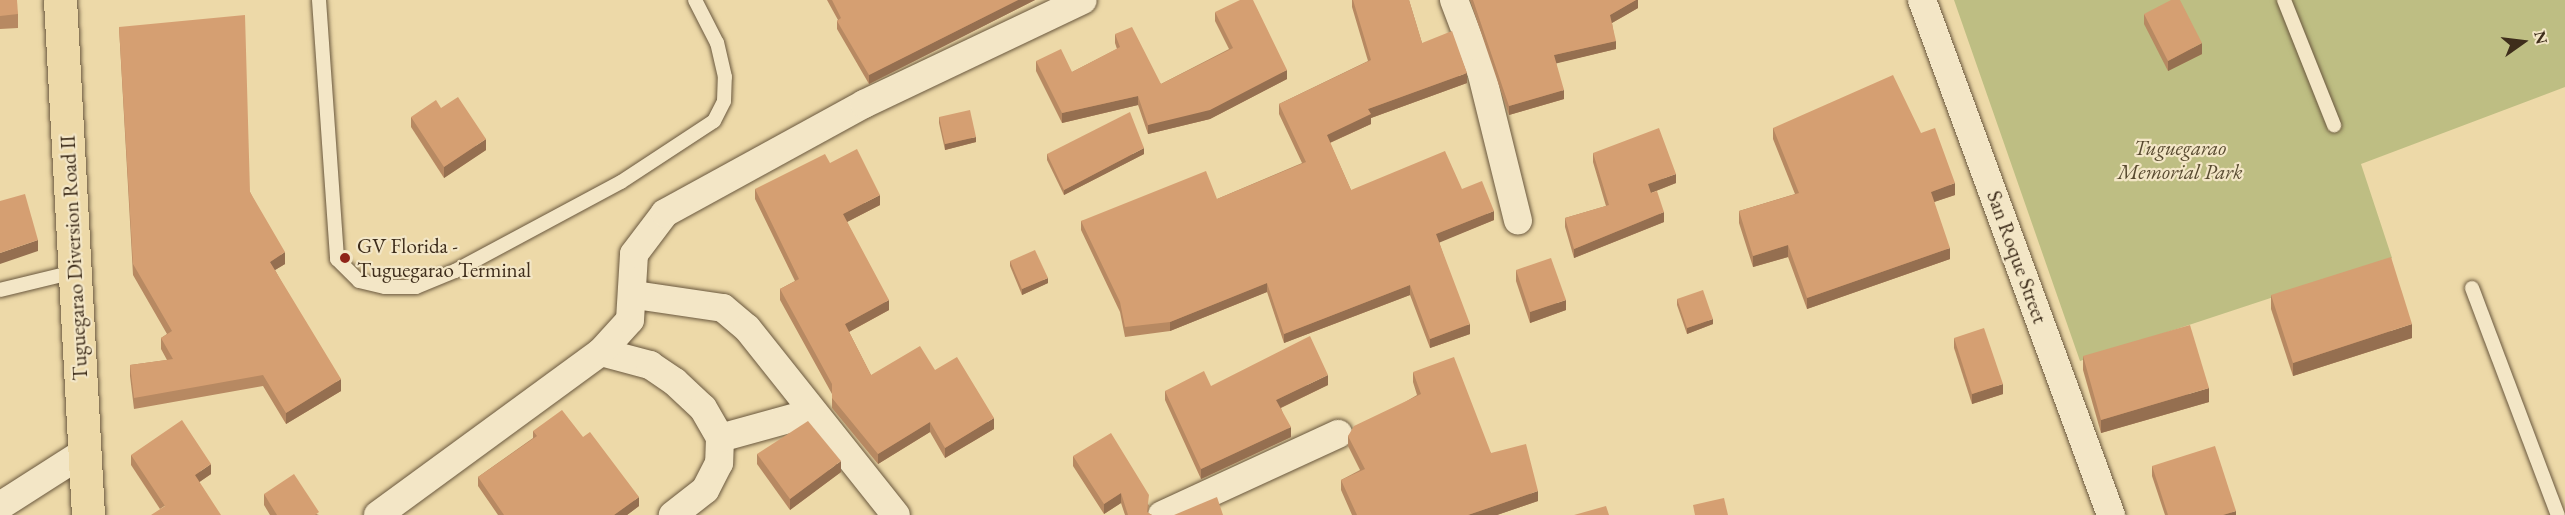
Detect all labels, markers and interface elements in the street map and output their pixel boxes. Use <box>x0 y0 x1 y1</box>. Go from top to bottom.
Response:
north arrow <box>2493 12 2553 72</box>
text: N <box>2529 29 2553 46</box>
street label: Tuguegarao Diversion Road Ⅱ <box>55 135 93 381</box>
park label: Tuguegarao Memorial Park <box>2117 135 2243 185</box>
street label: San Roque Street <box>1981 187 2053 327</box>
place label: GV Florida - Tuguegarao Terminal <box>357 233 531 283</box>
marker: GV Florida - Tuguegarao Terminal <box>338 251 352 265</box>

